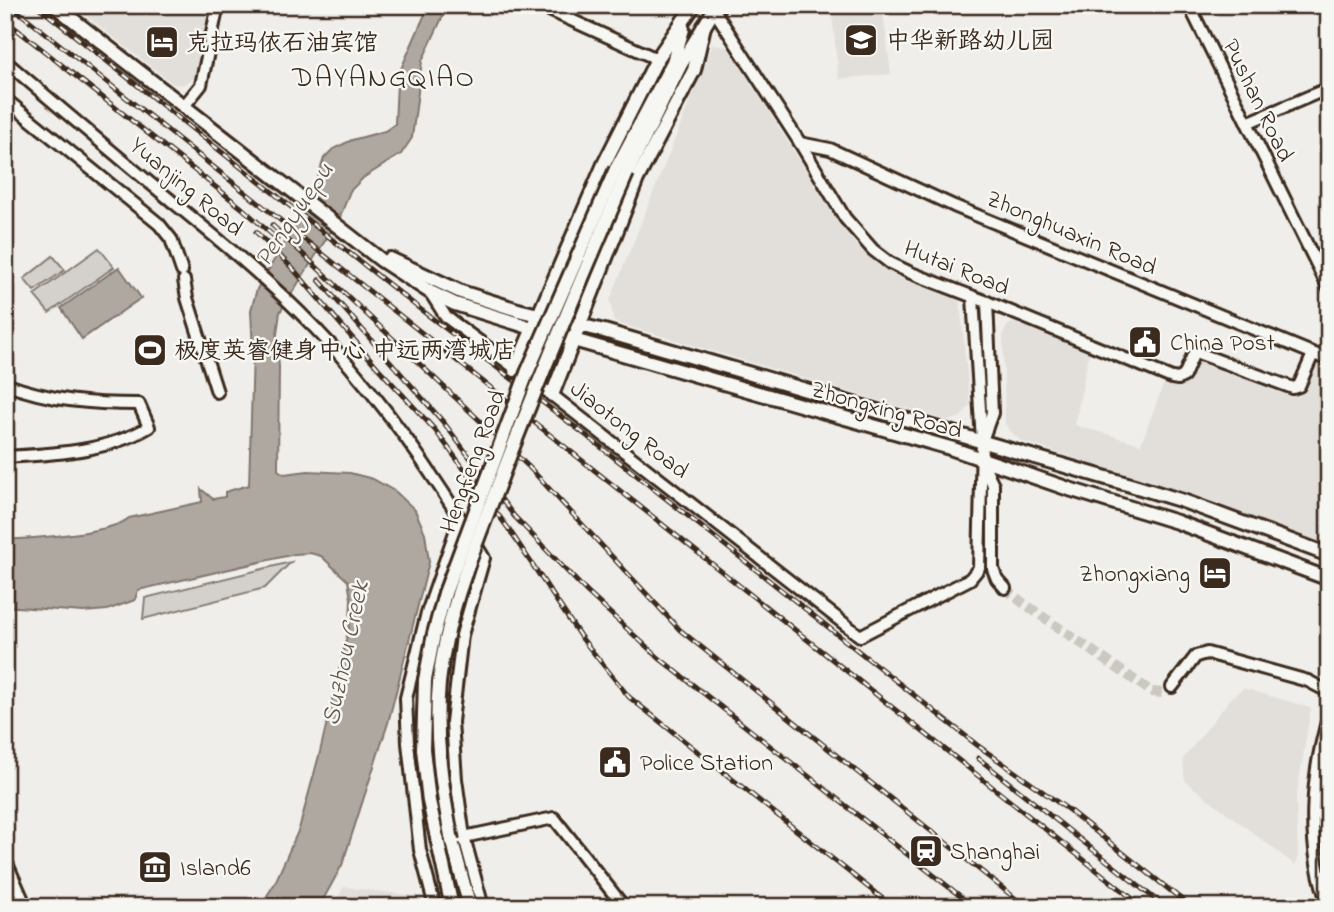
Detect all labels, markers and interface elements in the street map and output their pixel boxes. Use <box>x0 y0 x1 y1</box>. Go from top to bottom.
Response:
school or university icon: 中华新路幼儿园 <box>842 21 880 59</box>
hotel icon: 克拉玛依石油宾馆 <box>143 23 181 61</box>
place label: 中华新路幼儿园 <box>886 25 1054 60</box>
place label: 克拉玛依石油宾馆 <box>186 27 378 62</box>
street label: Pushan Road <box>1212 34 1302 169</box>
district label: DAYANGQIAO <box>291 59 476 100</box>
street label: Yuanjing Road <box>121 130 250 246</box>
water label: Pengyuepu <box>246 155 345 276</box>
street label: Zhonghuaxin Road <box>980 183 1162 286</box>
street label: Hutai Road <box>898 232 1015 307</box>
public building icon: China Post <box>1126 323 1164 361</box>
place label: China Post <box>1170 327 1275 362</box>
sports icon: 极度英睿健身中心 中远两湾城店 <box>131 331 169 369</box>
place label: 极度英睿健身中心 中远两湾城店 <box>174 335 516 370</box>
street label: Jiaotong Road <box>561 373 696 489</box>
street label: Zhongxing Road <box>806 373 967 450</box>
street label: Hengfeng Road <box>432 385 517 538</box>
hotel icon: Zhongxiang <box>1196 554 1234 592</box>
place label: Zhongxiang <box>1079 558 1190 593</box>
water label: Suzhou Creek <box>313 576 381 729</box>
public building icon: Police Station <box>596 743 634 781</box>
place label: Police Station <box>640 747 773 782</box>
station icon: Shanghai <box>907 832 945 870</box>
place label: Shanghai <box>950 836 1040 871</box>
museum icon: Island6 <box>136 848 174 886</box>
place label: Island6 <box>180 852 251 887</box>

